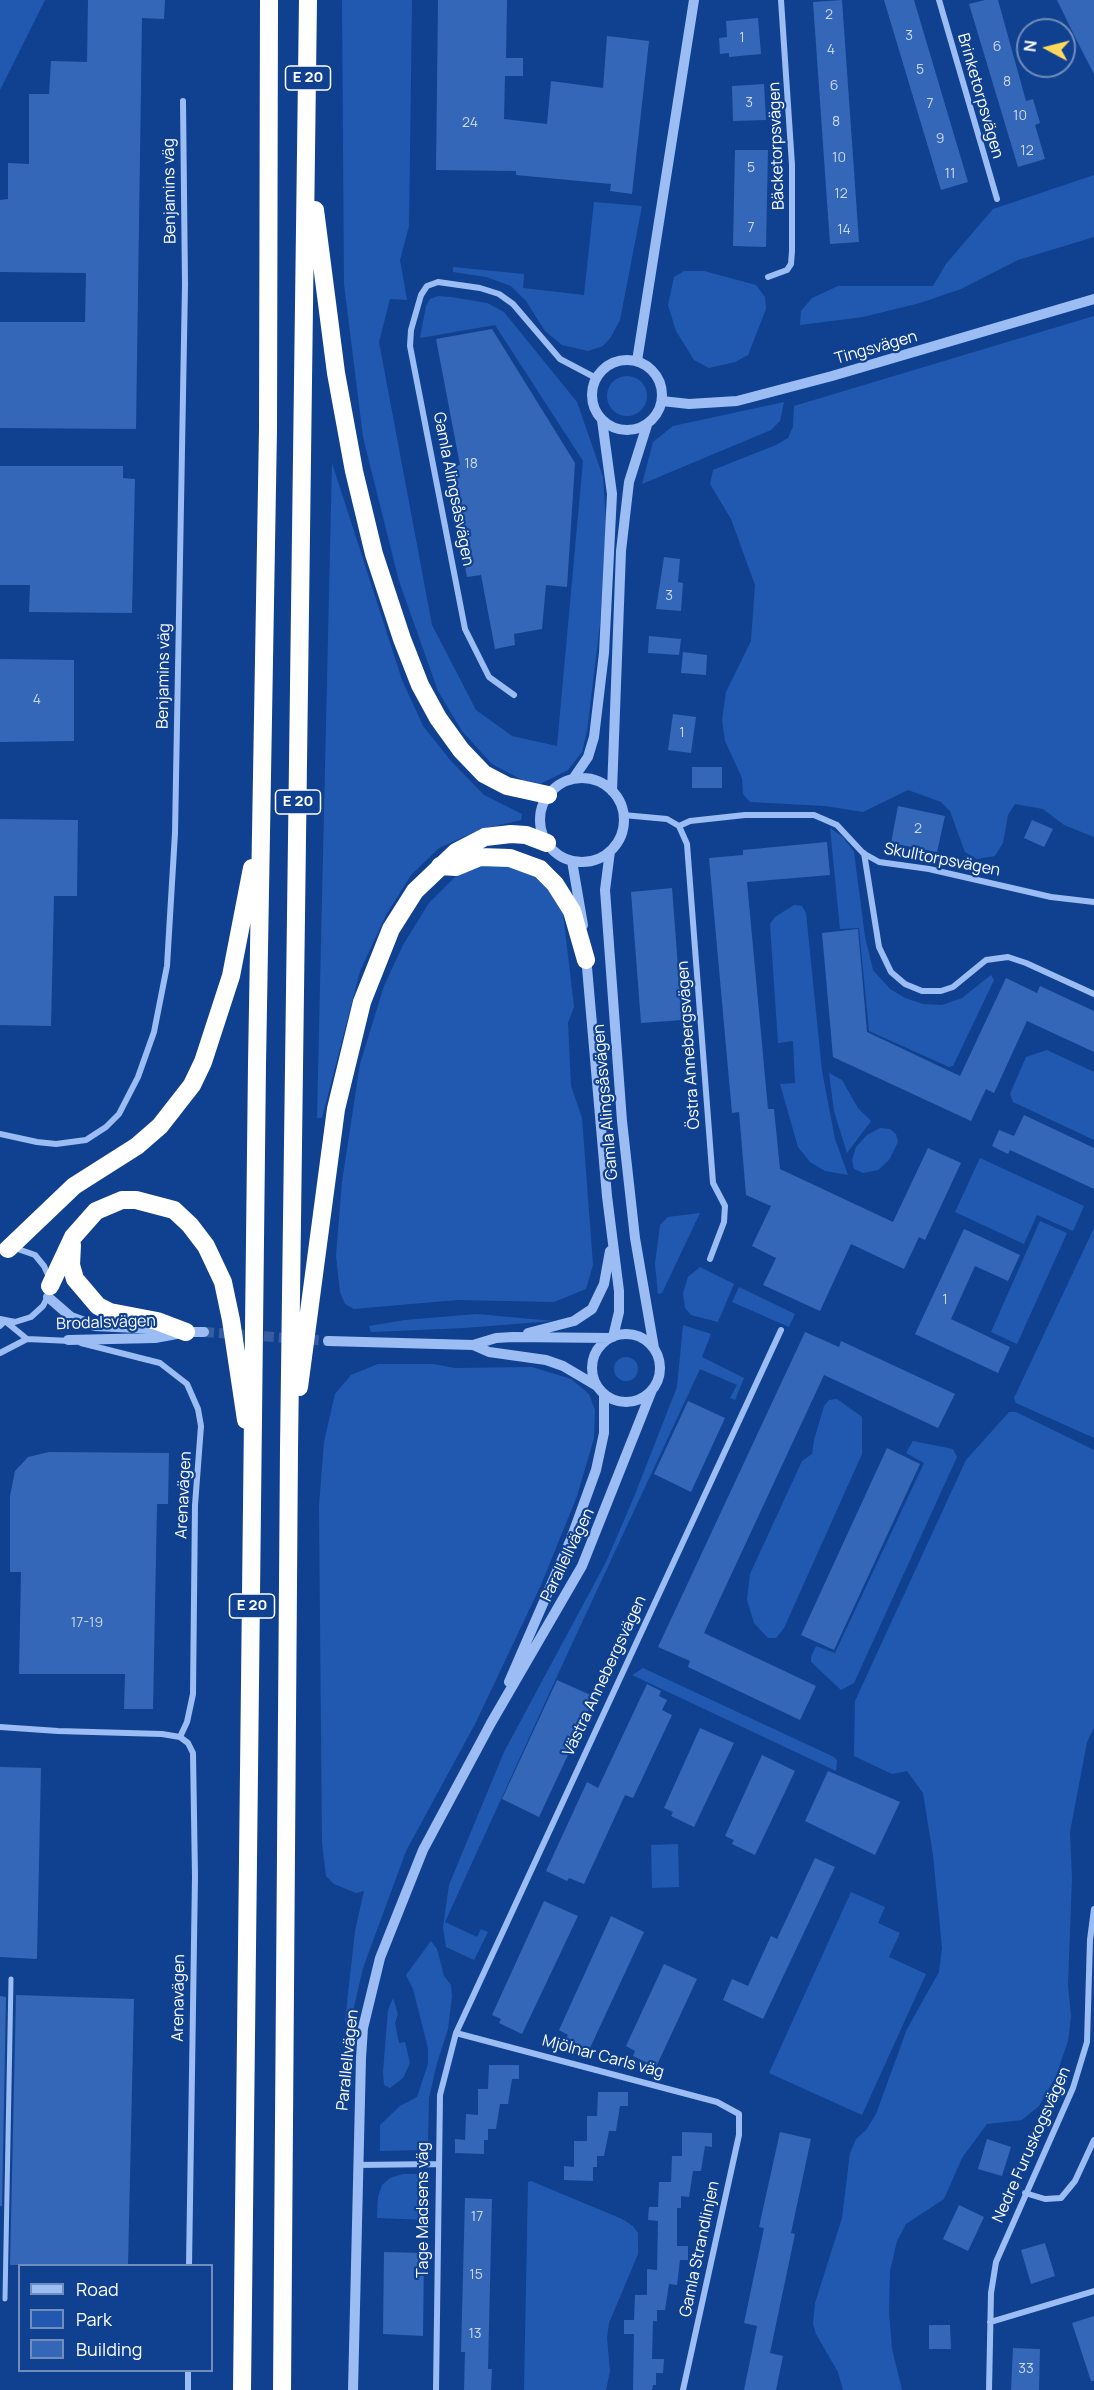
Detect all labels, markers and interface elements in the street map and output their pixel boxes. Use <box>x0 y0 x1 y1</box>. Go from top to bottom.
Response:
house number: 2 <box>825 7 833 23</box>
north arrow <box>1016 18 1076 78</box>
house number: 3 <box>905 28 913 44</box>
house number: 1 <box>739 30 745 46</box>
street label: Brinketorpsvägen <box>953 31 1007 161</box>
house number: 6 <box>993 39 1001 55</box>
text: N <box>1019 39 1042 53</box>
house number: 4 <box>827 42 835 58</box>
house number: 5 <box>916 62 924 78</box>
road number: E 20 <box>286 66 330 90</box>
house number: 8 <box>1003 74 1011 90</box>
house number: 6 <box>830 78 838 94</box>
street label: Bäcketorpsvägen <box>765 82 789 210</box>
house number: 3 <box>745 95 753 111</box>
house number: 7 <box>926 96 934 112</box>
house number: 10 <box>1013 108 1027 124</box>
house number: 8 <box>832 114 840 130</box>
house number: 24 <box>462 115 478 131</box>
house number: 9 <box>936 131 944 147</box>
street label: Benjamins väg <box>159 138 181 244</box>
house number: 12 <box>1020 143 1034 159</box>
house number: 10 <box>832 150 846 166</box>
house number: 5 <box>747 160 755 176</box>
house number: 11 <box>945 166 955 182</box>
house number: 12 <box>834 186 848 202</box>
house number: 7 <box>747 220 755 236</box>
house number: 14 <box>837 222 851 238</box>
street label: Tingsvägen <box>833 327 919 369</box>
street label: Gamla Alingsåsvägen <box>429 411 477 567</box>
house number: 18 <box>464 456 478 472</box>
house number: 3 <box>665 588 673 604</box>
street label: Benjamins väg <box>153 623 175 729</box>
house number: 4 <box>33 692 41 708</box>
house number: 1 <box>679 725 685 741</box>
road number: E 20 <box>276 790 320 814</box>
house number: 2 <box>914 821 922 837</box>
street label: Skulltorpsvägen <box>882 839 1002 881</box>
street label: Östra Annebergsvägen <box>674 960 704 1130</box>
street label: Gamla Alingsåsvägen <box>590 1023 622 1181</box>
house number: 1 <box>942 1292 948 1308</box>
street label: Brodalsvägen <box>56 1312 156 1334</box>
street label: Arenavägen <box>172 1451 196 1539</box>
street label: Parallellvägen <box>537 1505 599 1605</box>
street label: Västra Annebergsvägen <box>559 1593 651 1759</box>
road number: E 20 <box>230 1594 274 1618</box>
house number: 17-19 <box>71 1615 103 1631</box>
street label: Arenavägen <box>169 1954 189 2042</box>
street label: Parallellvägen <box>333 2009 363 2111</box>
street label: Mjölnar Carls väg <box>540 2031 666 2083</box>
street label: Nedre Furuskogsvägen <box>989 2064 1075 2226</box>
street label: Tage Madsens väg <box>414 2142 434 2278</box>
street label: Gamla Strandlinjen <box>676 2179 724 2319</box>
house number: 17 <box>471 2209 483 2225</box>
legend <box>18 2264 213 2372</box>
house number: 15 <box>469 2267 483 2283</box>
text: Road <box>76 2277 119 2301</box>
text: Park <box>76 2307 112 2331</box>
house number: 13 <box>468 2326 482 2342</box>
text: Building <box>76 2337 142 2361</box>
house number: 33 <box>1018 2361 1034 2377</box>

